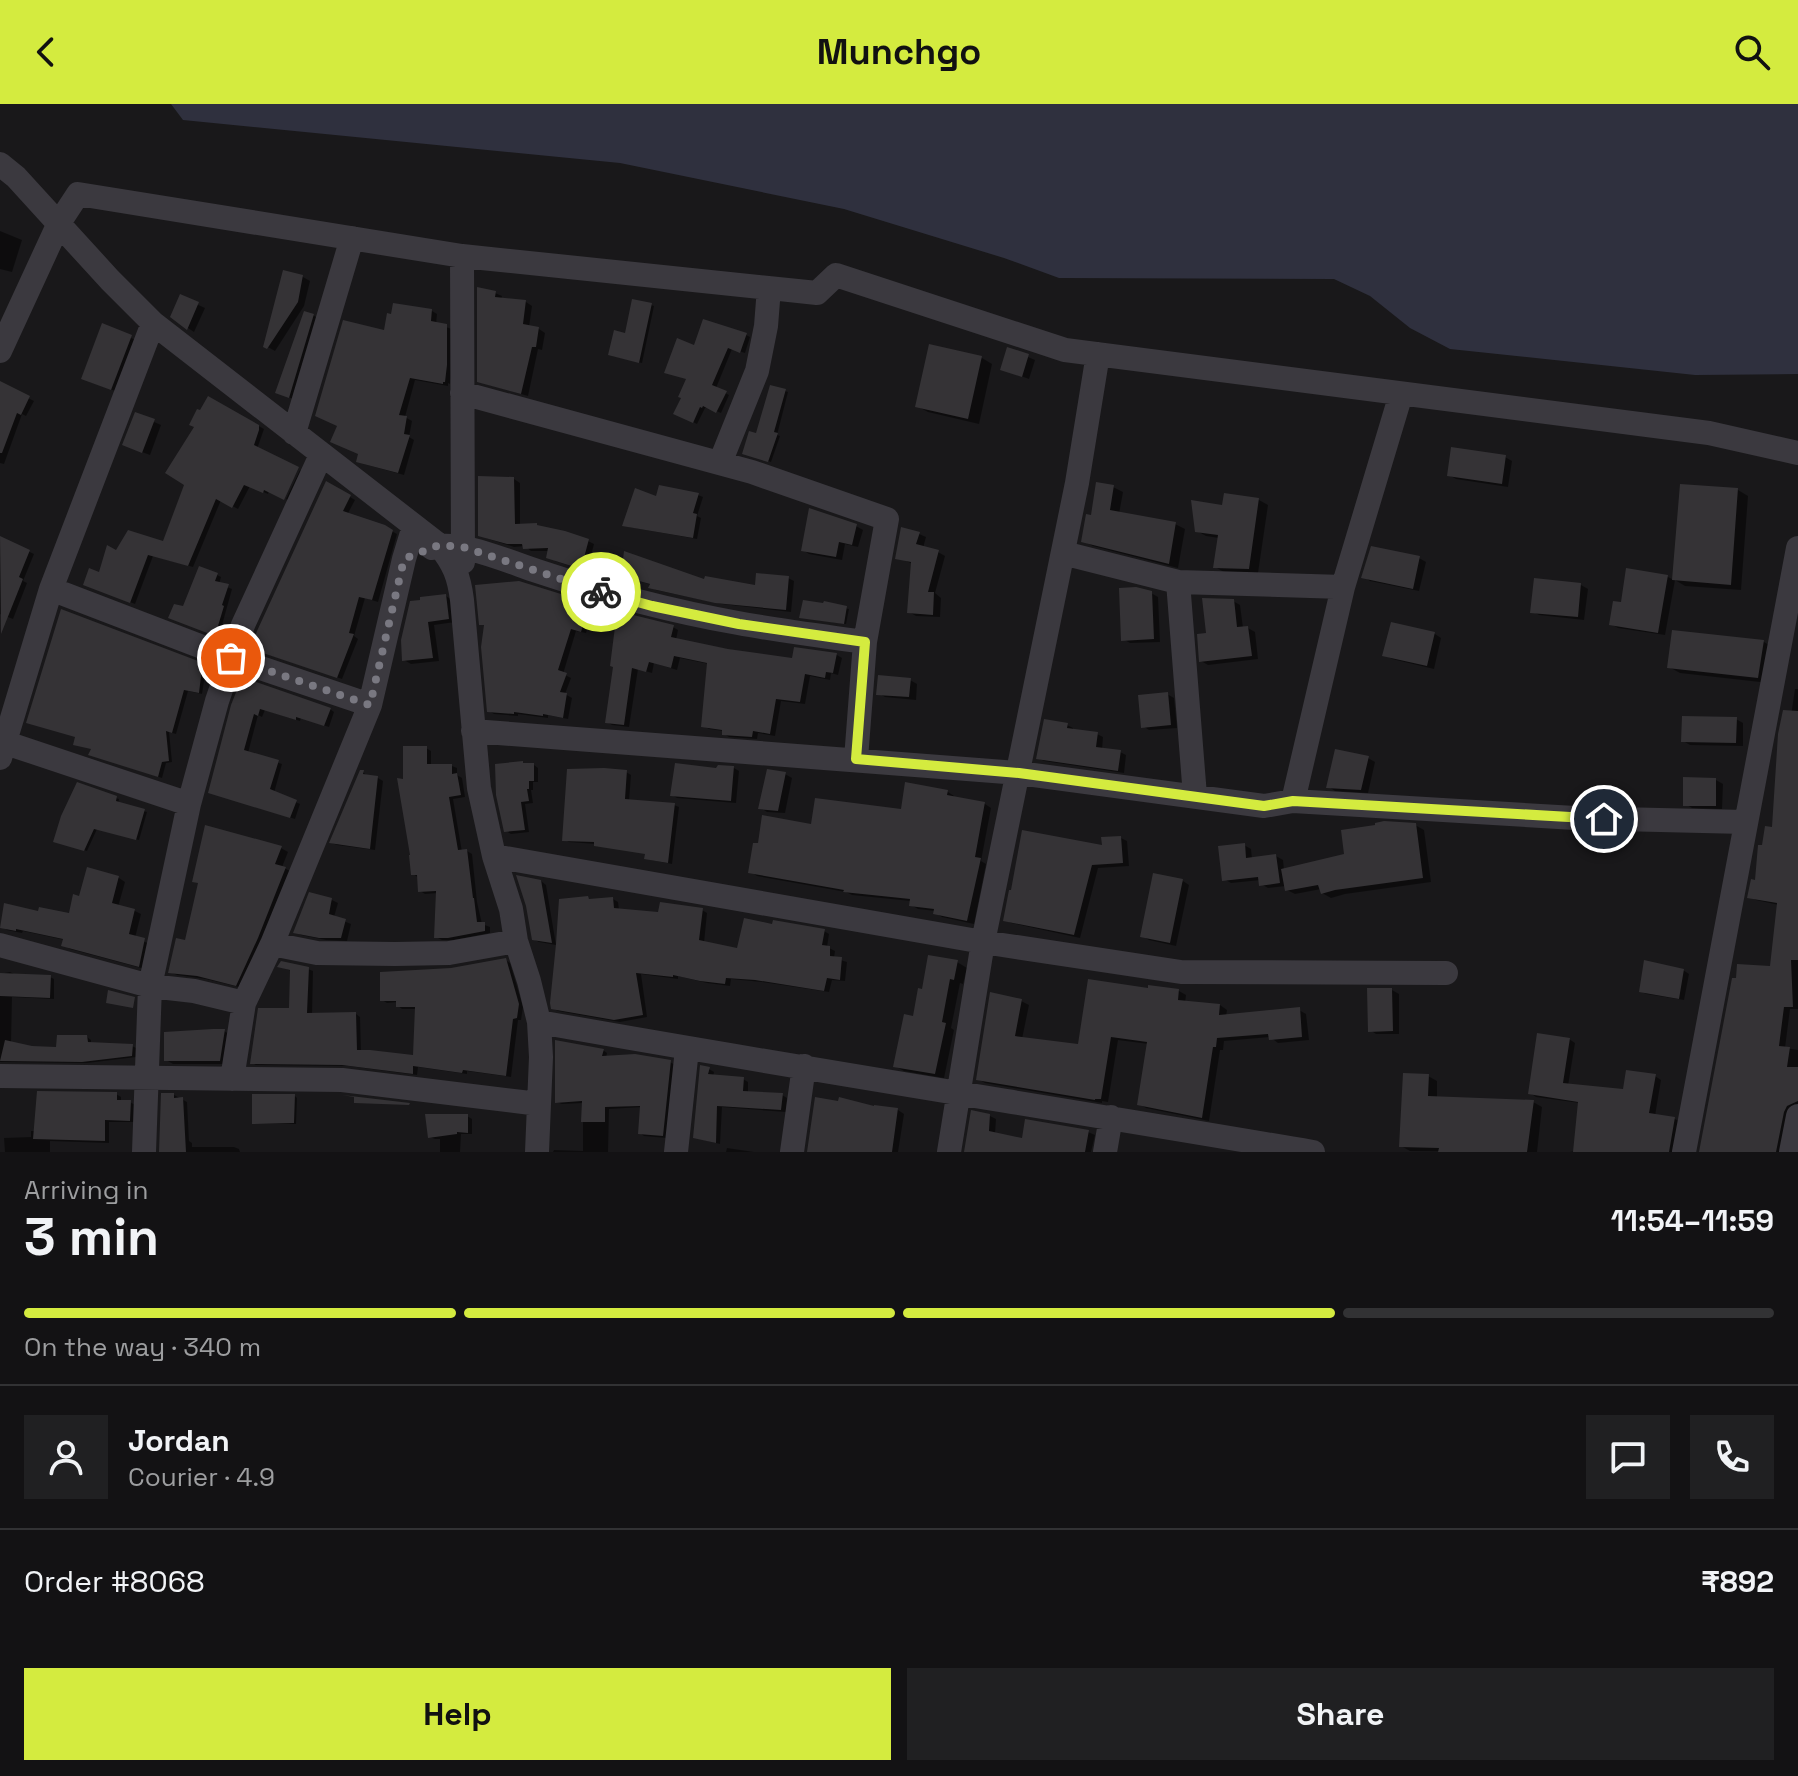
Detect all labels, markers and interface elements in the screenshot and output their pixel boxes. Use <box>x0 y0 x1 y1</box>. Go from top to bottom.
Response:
text: Munchgo <box>817 29 981 75</box>
icon: back <box>24 30 68 74</box>
icon: search <box>1730 30 1774 74</box>
courier <box>561 552 641 632</box>
icon: bike <box>579 570 623 614</box>
pin <box>197 624 265 692</box>
icon: bag <box>209 636 253 680</box>
pin <box>1570 785 1638 853</box>
icon: home <box>1582 797 1626 841</box>
text: Arriving in <box>24 1173 148 1207</box>
text: 11:54–11:59 <box>1611 1201 1774 1240</box>
text: 3 min <box>24 1204 159 1270</box>
text: On the way · 340 m <box>24 1330 261 1364</box>
button: person <box>24 1415 108 1499</box>
button: chat <box>1586 1415 1670 1499</box>
button: phone <box>1690 1415 1774 1499</box>
text: Jordan <box>128 1421 230 1460</box>
text: Courier · 4.9 <box>128 1460 275 1494</box>
text: Order #8068 <box>24 1562 205 1601</box>
text: ₹892 <box>1701 1562 1774 1601</box>
button: Help <box>24 1668 891 1760</box>
button: Share <box>907 1668 1774 1760</box>

